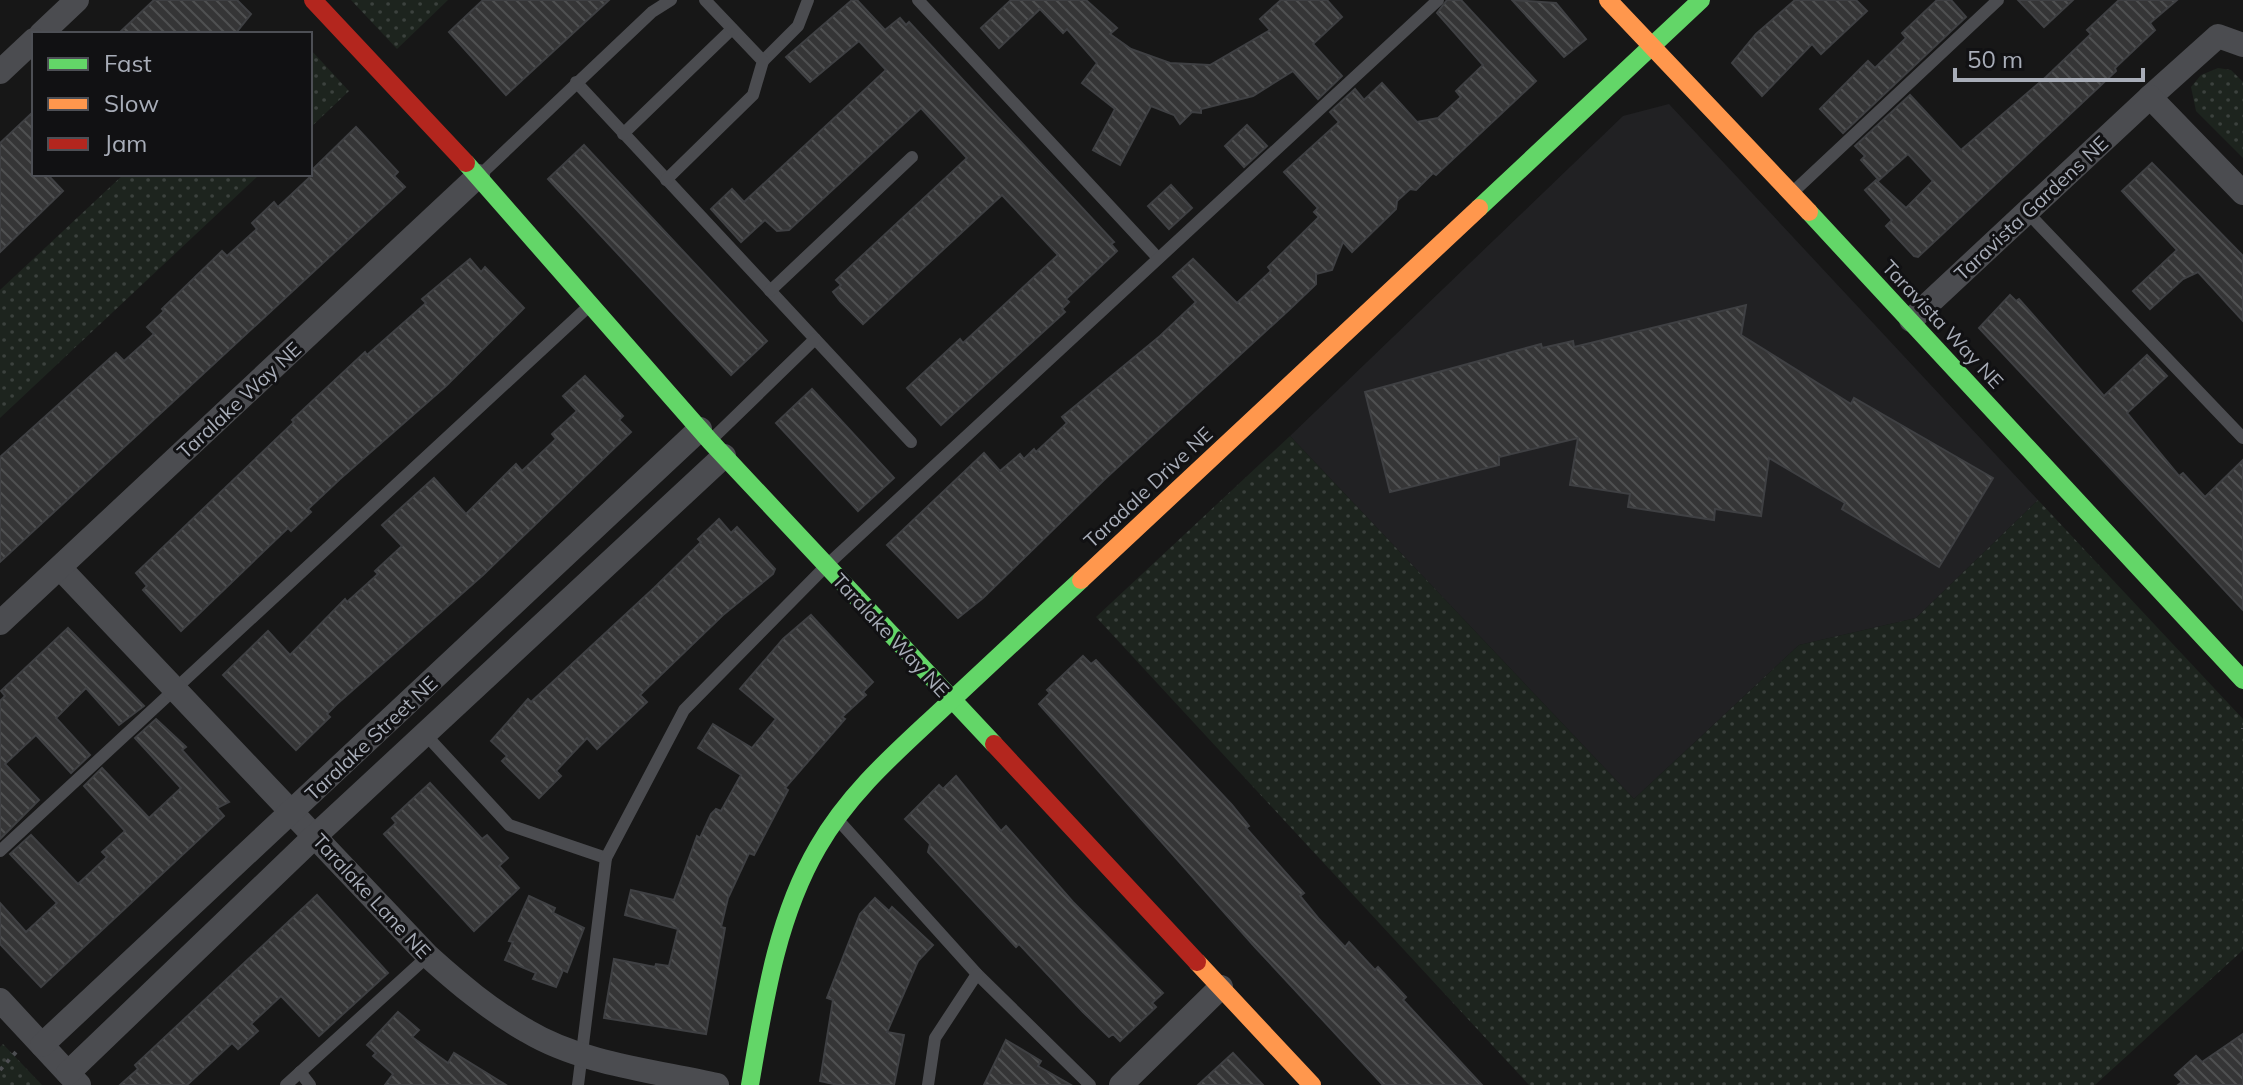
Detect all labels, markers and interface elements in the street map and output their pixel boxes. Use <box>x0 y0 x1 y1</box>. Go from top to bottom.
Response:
legend <box>32 32 312 176</box>
scale bar <box>1955 32 2143 82</box>
text: 50 m <box>1967 44 2023 74</box>
text: Fast <box>104 48 152 78</box>
text: Slow <box>104 88 159 118</box>
text: Jam <box>104 128 147 158</box>
street label: Taravista Gardens NE <box>1949 130 2113 286</box>
street label: Taravista Way NE <box>1877 255 2009 393</box>
street label: Taralake Way NE <box>172 336 306 464</box>
street label: Taradale Drive NE <box>1078 421 1218 553</box>
street label: Taralake Way NE <box>827 568 955 702</box>
street label: Taralake Street NE <box>300 670 442 806</box>
street label: Taralake Lane NE <box>308 828 436 964</box>

